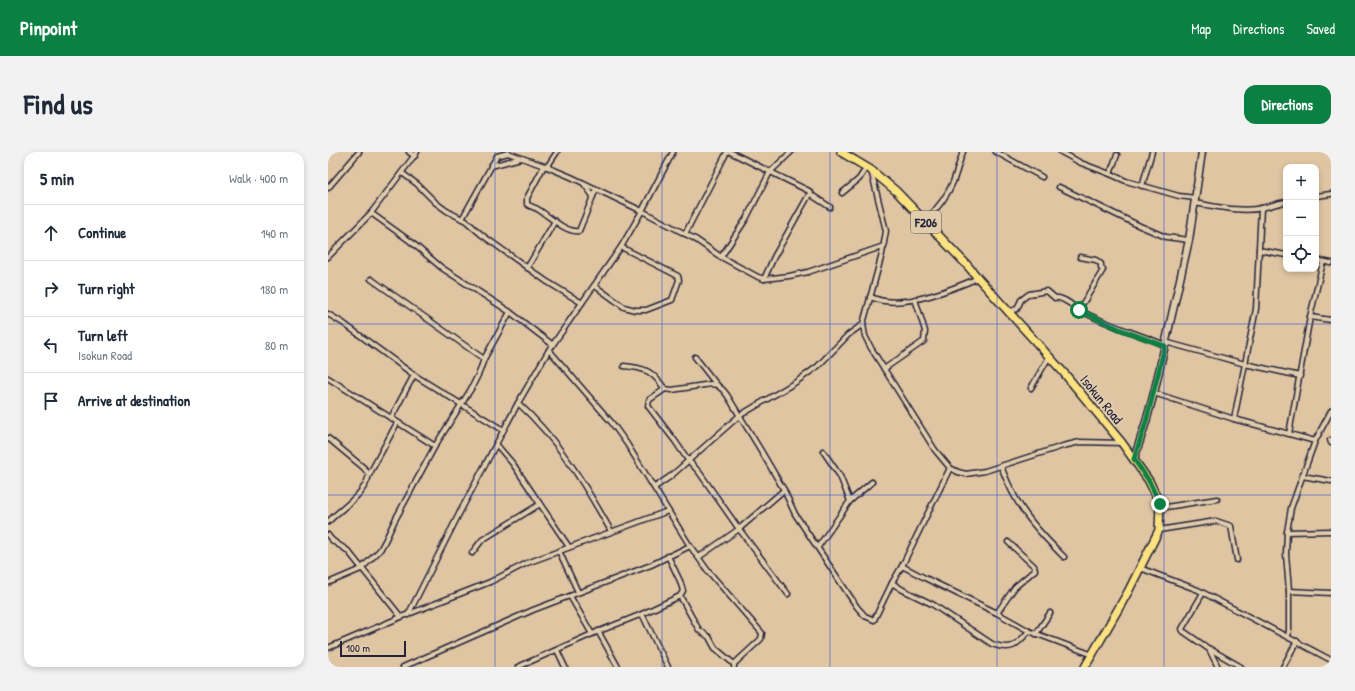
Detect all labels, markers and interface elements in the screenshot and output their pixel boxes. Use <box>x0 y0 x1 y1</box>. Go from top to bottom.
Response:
text: Pinpoint <box>20 15 77 41</box>
text: Map <box>1191 19 1211 38</box>
text: Directions <box>1233 19 1284 38</box>
text: Saved <box>1306 19 1335 38</box>
text: Find us <box>24 85 93 123</box>
button: Directions <box>1244 85 1331 124</box>
map controls <box>1283 164 1319 272</box>
button: + <box>1283 164 1319 200</box>
text: 5 min <box>40 167 74 190</box>
text: Walk · 400 m <box>229 169 288 187</box>
button: − <box>1283 200 1319 236</box>
road number: F206 <box>911 211 941 233</box>
icon: ahead <box>40 222 62 244</box>
text: Continue <box>78 222 126 243</box>
text: 140 m <box>261 224 288 242</box>
button: locate <box>1283 236 1319 272</box>
icon: right <box>40 278 62 300</box>
text: Turn right <box>78 278 134 299</box>
text: 180 m <box>260 280 288 298</box>
route start <box>1070 301 1088 319</box>
text: Turn left <box>78 325 128 346</box>
icon: left <box>40 334 62 356</box>
text: 80 m <box>265 336 288 354</box>
text: Isokun Road <box>78 346 132 364</box>
street label: Isokun Road <box>1076 370 1128 428</box>
icon: arrive <box>40 390 62 412</box>
text: Arrive at destination <box>78 390 190 411</box>
route end <box>1151 495 1169 513</box>
scale bar <box>340 639 406 658</box>
text: 100 m <box>346 641 370 655</box>

